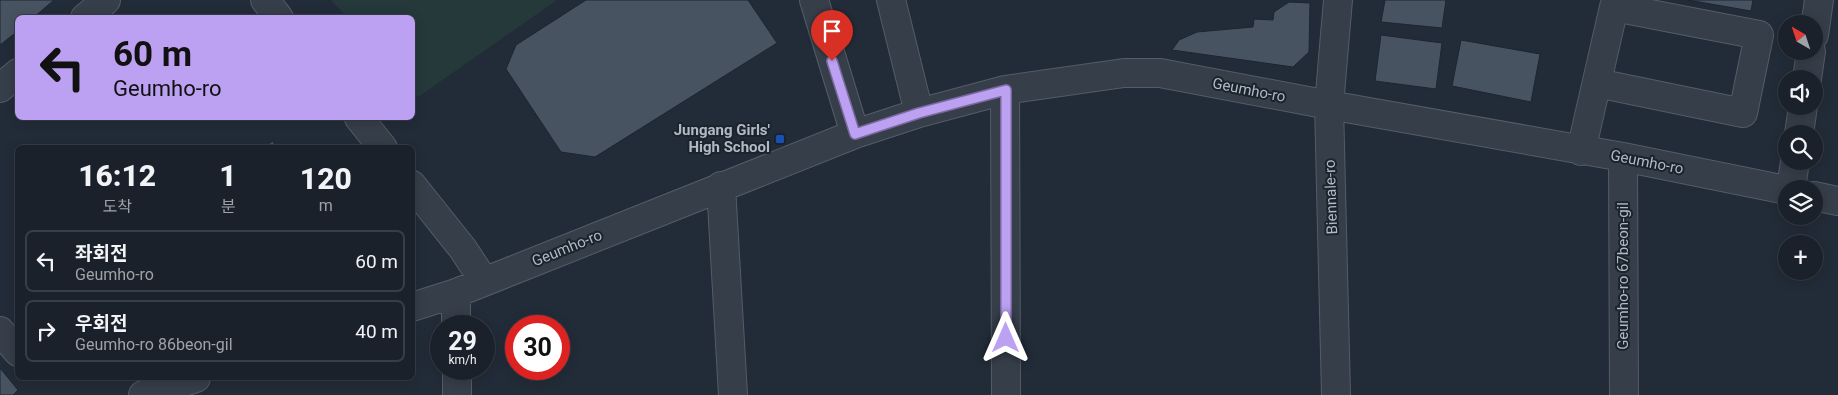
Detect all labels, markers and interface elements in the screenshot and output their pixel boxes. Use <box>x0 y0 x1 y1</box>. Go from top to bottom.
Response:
pin <box>811 10 853 61</box>
north arrow <box>1778 15 1822 60</box>
map controls <box>1778 15 1823 280</box>
icon: arrive <box>818 17 846 45</box>
text: 60 m <box>113 34 192 75</box>
icon: left <box>30 35 95 100</box>
button: sound <box>1778 70 1823 115</box>
street label: Geumho-ro <box>1211 74 1287 106</box>
text: Geumho-ro <box>113 76 222 101</box>
place label: Jungang Girls' High School <box>674 121 770 156</box>
button: search <box>1778 125 1823 170</box>
marker: Jungang Girls' High School <box>774 133 786 145</box>
street label: Geumho-ro <box>1609 146 1685 178</box>
text: 16:12 <box>78 158 156 193</box>
text: 1 <box>219 158 237 193</box>
street label: Biennale-ro <box>1321 159 1341 235</box>
text: 120 <box>300 161 352 196</box>
button: layers <box>1778 180 1823 225</box>
text: m <box>319 196 333 215</box>
text: 도착 <box>102 197 132 216</box>
text: 분 <box>221 197 235 216</box>
street label: Geumho-ro 67beon-gil <box>1614 202 1632 350</box>
street label: Geumho-ro <box>529 226 605 270</box>
button: + <box>1778 235 1823 280</box>
text: 좌회전 <box>75 242 127 265</box>
icon: left <box>32 247 60 275</box>
text: 60 m <box>355 250 398 273</box>
text: Geumho-ro <box>75 265 154 284</box>
position arrow <box>979 311 1031 363</box>
text: 우회전 <box>75 312 127 335</box>
speed limit sign: 30 <box>505 315 570 380</box>
icon: right <box>32 317 60 345</box>
text: 40 m <box>355 320 398 343</box>
text: 29 <box>448 327 477 356</box>
text: Geumho-ro 86beon-gil <box>75 335 233 354</box>
text: km/h <box>448 353 477 367</box>

